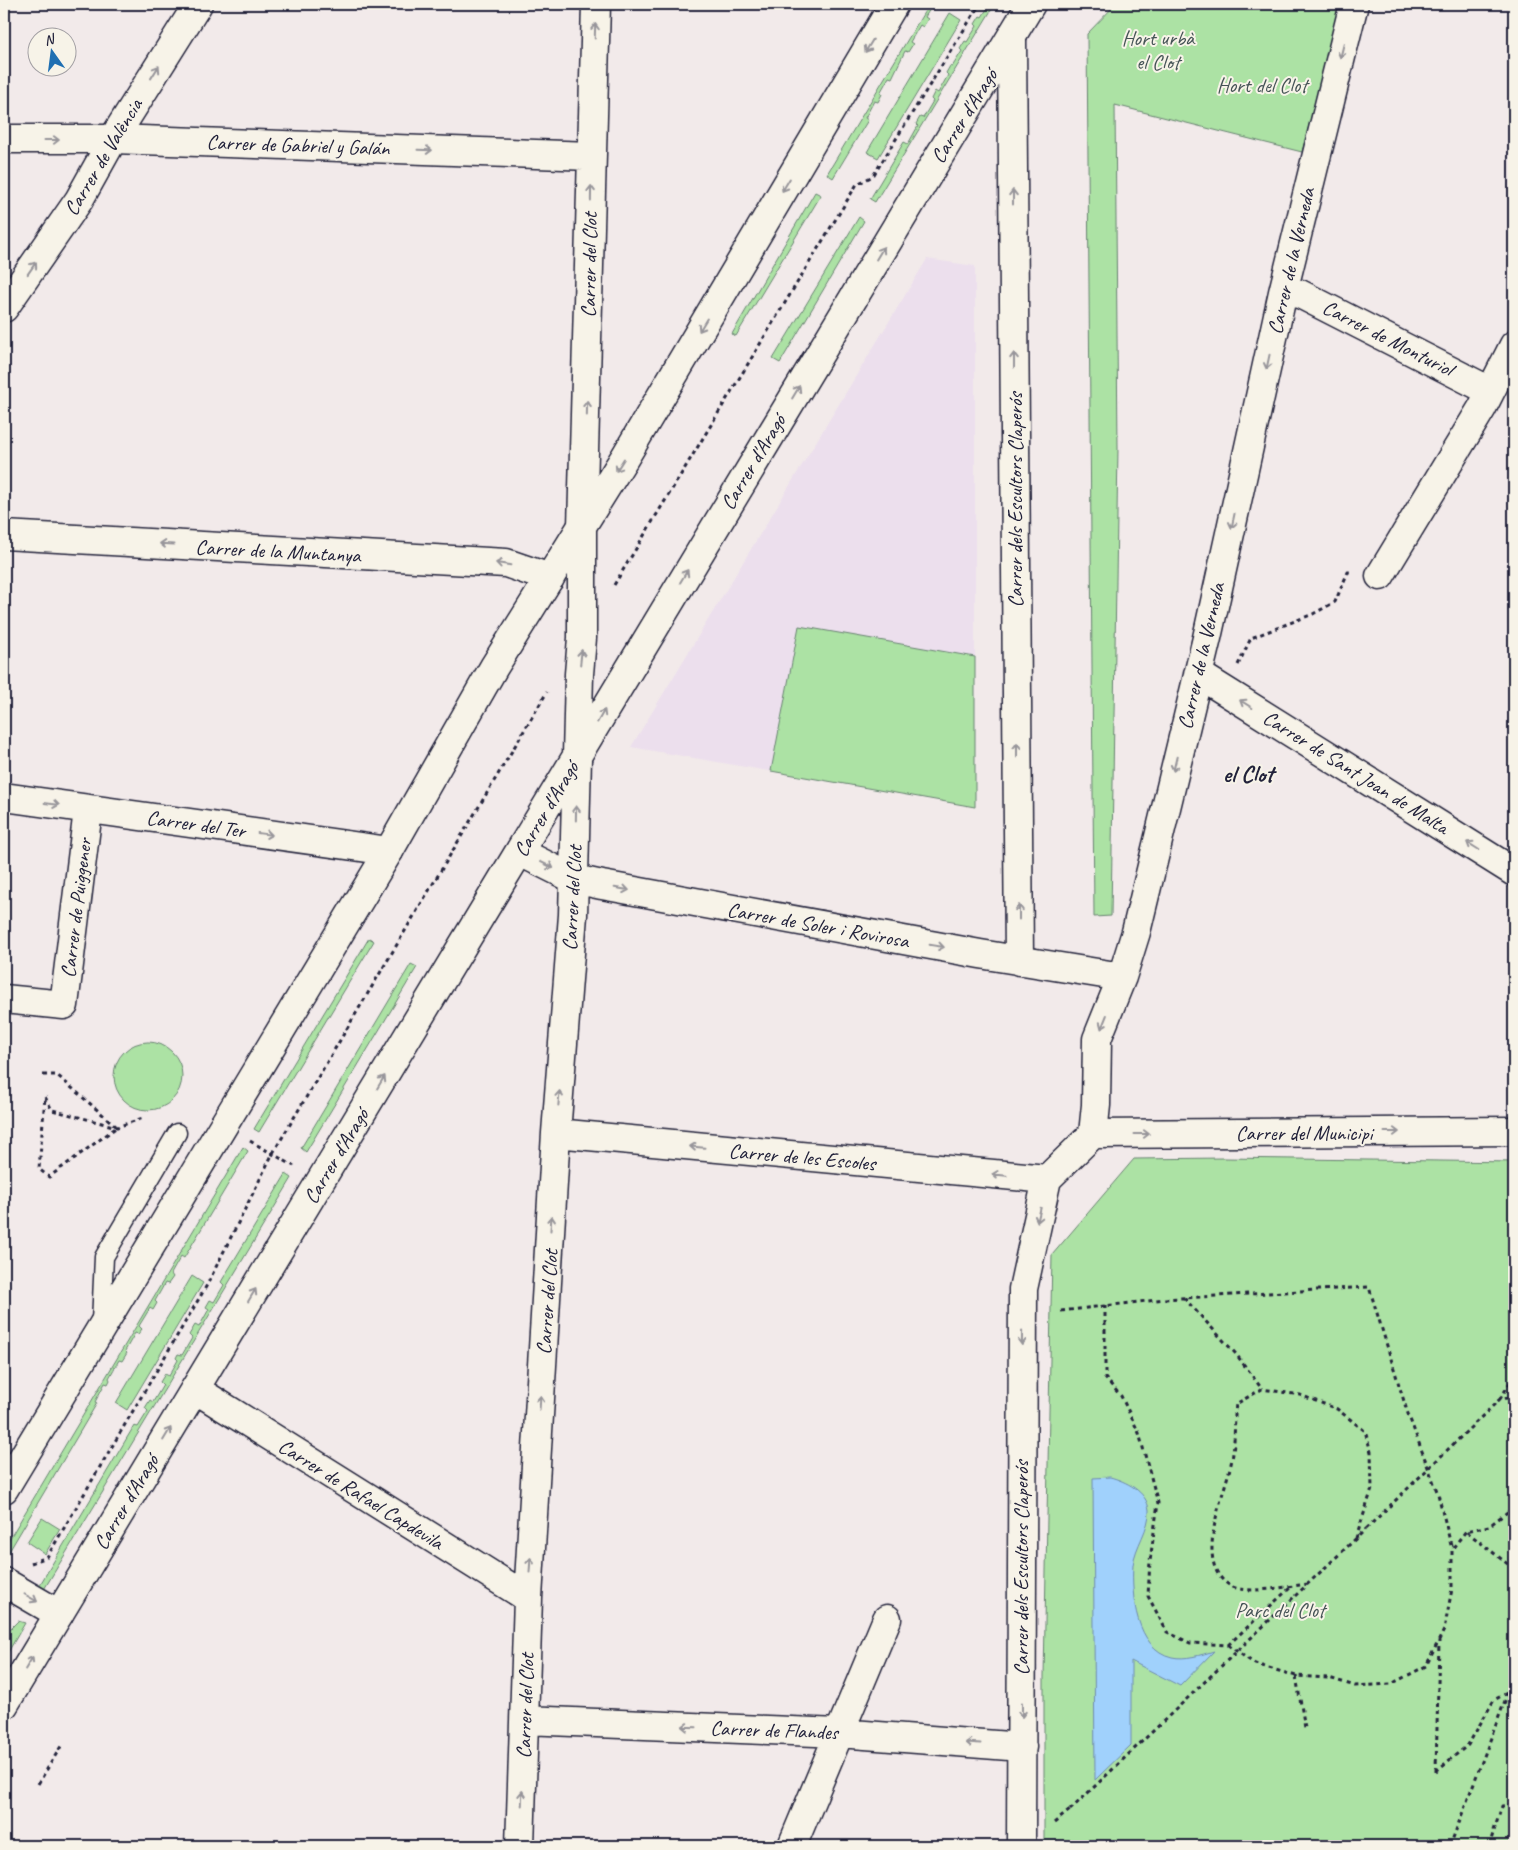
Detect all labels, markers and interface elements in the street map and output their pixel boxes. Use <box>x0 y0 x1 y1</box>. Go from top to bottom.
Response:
one-way arrow <box>590 23 600 40</box>
park label: Hort urbà el Clot <box>1122 25 1196 75</box>
north arrow <box>28 28 78 78</box>
text: N <box>43 30 57 49</box>
one-way arrow <box>863 38 873 52</box>
one-way arrow <box>1337 43 1347 59</box>
street label: Carrer d'Aragó <box>925 62 1005 168</box>
one-way arrow <box>151 65 161 79</box>
park label: Hort del Clot <box>1217 72 1310 98</box>
street label: Carrer de València <box>58 92 149 220</box>
street label: Carrer de Gabriel y Galán <box>206 129 391 161</box>
one-way arrow <box>44 135 60 145</box>
one-way arrow <box>417 146 433 155</box>
one-way arrow <box>780 178 790 192</box>
street label: Carrer de la Verneda <box>1262 184 1321 337</box>
one-way arrow <box>586 186 595 202</box>
one-way arrow <box>1008 190 1018 206</box>
street label: Carrer del Clot <box>575 210 603 318</box>
one-way arrow <box>874 246 885 260</box>
one-way arrow <box>27 262 37 276</box>
street label: Carrer de Monturiol <box>1318 294 1461 384</box>
one-way arrow <box>697 318 707 332</box>
one-way arrow <box>1009 352 1019 368</box>
one-way arrow <box>1263 354 1272 370</box>
one-way arrow <box>791 385 801 399</box>
street label: Carrer dels Escultors Claperós <box>1002 391 1028 607</box>
one-way arrow <box>582 401 592 417</box>
street label: Carrer d'Aragó <box>715 408 793 514</box>
one-way arrow <box>615 458 625 472</box>
one-way arrow <box>1228 512 1237 528</box>
street label: Carrer de la Muntanya <box>195 534 363 568</box>
one-way arrow <box>159 540 175 549</box>
one-way arrow <box>496 559 512 569</box>
one-way arrow <box>680 569 690 583</box>
street label: Carrer de la Verneda <box>1172 579 1231 732</box>
one-way arrow <box>576 649 585 665</box>
one-way arrow <box>1240 698 1254 708</box>
street label: Carrer de Sant Joan de Malta <box>1258 704 1456 841</box>
one-way arrow <box>597 709 607 723</box>
one-way arrow <box>1012 742 1022 758</box>
street label: Carrer d'Aragó <box>508 755 586 861</box>
one-way arrow <box>1170 756 1179 772</box>
district label: el Clot <box>1223 759 1277 789</box>
one-way arrow <box>44 800 60 810</box>
street label: Carrer del Ter <box>145 804 248 844</box>
one-way arrow <box>571 806 581 822</box>
one-way arrow <box>256 829 272 839</box>
street label: Carrer de Puiggener <box>55 835 98 979</box>
one-way arrow <box>1466 840 1480 851</box>
street label: Carrer del Clot <box>556 843 588 951</box>
one-way arrow <box>539 861 554 871</box>
one-way arrow <box>614 884 630 894</box>
street label: Carrer de Soler i Rovirosa <box>725 896 913 954</box>
one-way arrow <box>1014 905 1024 921</box>
one-way arrow <box>928 942 944 952</box>
one-way arrow <box>1098 1014 1108 1029</box>
one-way arrow <box>377 1075 387 1089</box>
one-way arrow <box>554 1090 564 1106</box>
street label: Carrer d'Aragó <box>298 1102 376 1208</box>
street label: Carrer del Municipi <box>1236 1120 1375 1146</box>
one-way arrow <box>1384 1127 1400 1137</box>
one-way arrow <box>1134 1129 1150 1139</box>
street label: Carrer de les Escoles <box>728 1138 878 1177</box>
one-way arrow <box>690 1142 706 1151</box>
one-way arrow <box>991 1170 1007 1180</box>
one-way arrow <box>1034 1206 1043 1222</box>
one-way arrow <box>547 1216 556 1232</box>
street label: Carrer del Clot <box>530 1247 564 1355</box>
one-way arrow <box>247 1289 257 1303</box>
one-way arrow <box>1018 1330 1027 1346</box>
one-way arrow <box>536 1395 545 1411</box>
one-way arrow <box>163 1428 173 1442</box>
street label: Carrer de Rafael Capdevila <box>274 1433 450 1556</box>
street label: Carrer d'Aragó <box>88 1448 166 1554</box>
street label: Carrer dels Escultors Claperós <box>1008 1459 1034 1675</box>
one-way arrow <box>526 1557 535 1573</box>
one-way arrow <box>24 1593 39 1603</box>
park label: Parc del Clot <box>1235 1597 1328 1623</box>
street label: Carrer del Clot <box>510 1651 540 1759</box>
one-way arrow <box>24 1657 34 1671</box>
one-way arrow <box>1017 1702 1027 1718</box>
street label: Carrer de Flandes <box>710 1715 840 1745</box>
one-way arrow <box>681 1722 697 1731</box>
one-way arrow <box>966 1738 982 1748</box>
one-way arrow <box>517 1790 527 1806</box>

